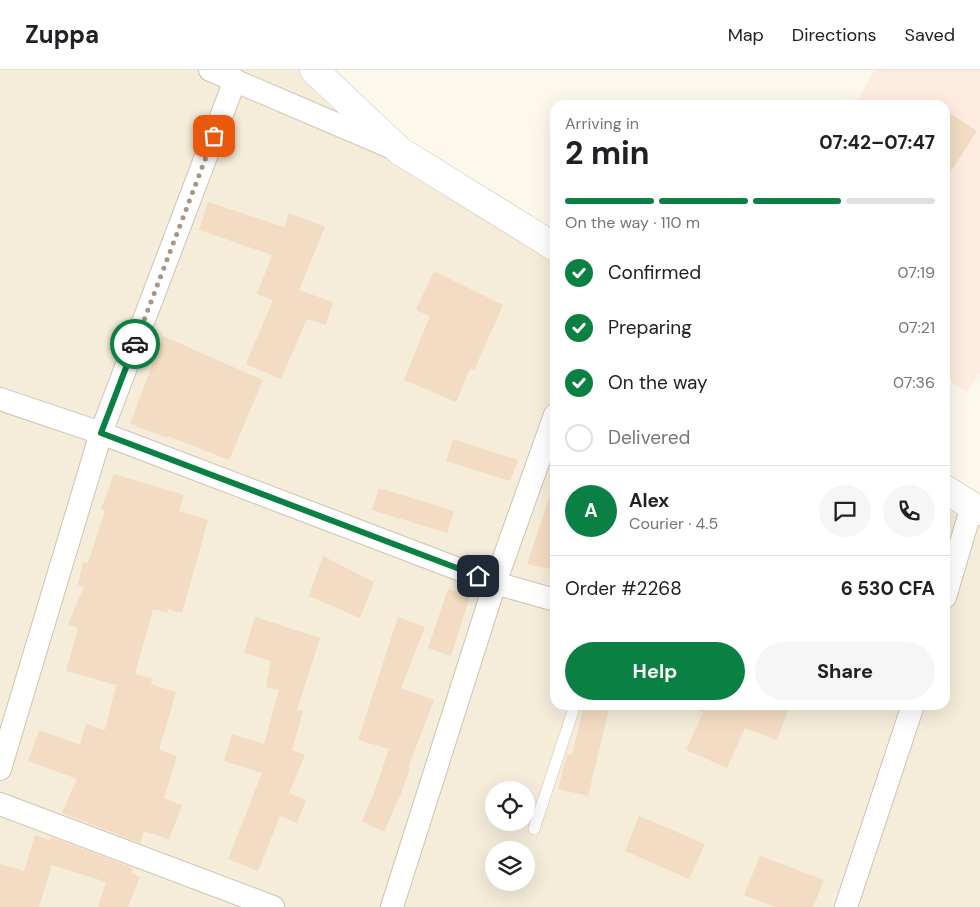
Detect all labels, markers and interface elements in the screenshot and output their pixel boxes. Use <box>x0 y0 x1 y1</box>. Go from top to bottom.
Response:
text: Zuppa <box>25 19 99 50</box>
text: Map <box>728 23 764 47</box>
text: Directions <box>792 23 877 47</box>
text: Saved <box>905 23 955 47</box>
text: Arriving in <box>565 113 639 134</box>
pin <box>193 115 235 157</box>
icon: bag <box>200 122 228 150</box>
text: 07:42–07:47 <box>819 130 935 155</box>
text: 2 min <box>565 132 650 174</box>
text: On the way · 110 m <box>565 212 700 233</box>
icon: check <box>565 259 593 287</box>
text: Confirmed <box>608 260 701 285</box>
text: 07:19 <box>897 262 935 283</box>
icon: check <box>565 314 593 342</box>
text: Preparing <box>608 315 692 340</box>
text: 07:21 <box>898 317 935 338</box>
courier <box>110 319 160 369</box>
icon: car <box>121 330 149 358</box>
icon: check <box>565 369 593 397</box>
text: On the way <box>608 370 708 395</box>
text: 07:36 <box>893 372 935 393</box>
text: Delivered <box>608 425 690 450</box>
button: chat <box>819 485 871 537</box>
button: phone <box>883 485 935 537</box>
text: Alex <box>629 488 669 513</box>
text: A <box>584 498 598 523</box>
text: Courier · 4.5 <box>629 513 718 534</box>
pin <box>457 555 499 597</box>
icon: home <box>464 562 492 590</box>
text: Order #2268 <box>565 576 682 601</box>
text: 6 530 CFA <box>841 576 935 601</box>
button: Help <box>565 642 745 700</box>
button: Share <box>755 642 935 700</box>
map controls <box>485 781 535 891</box>
button: locate <box>485 781 535 831</box>
button: layers <box>485 841 535 891</box>

